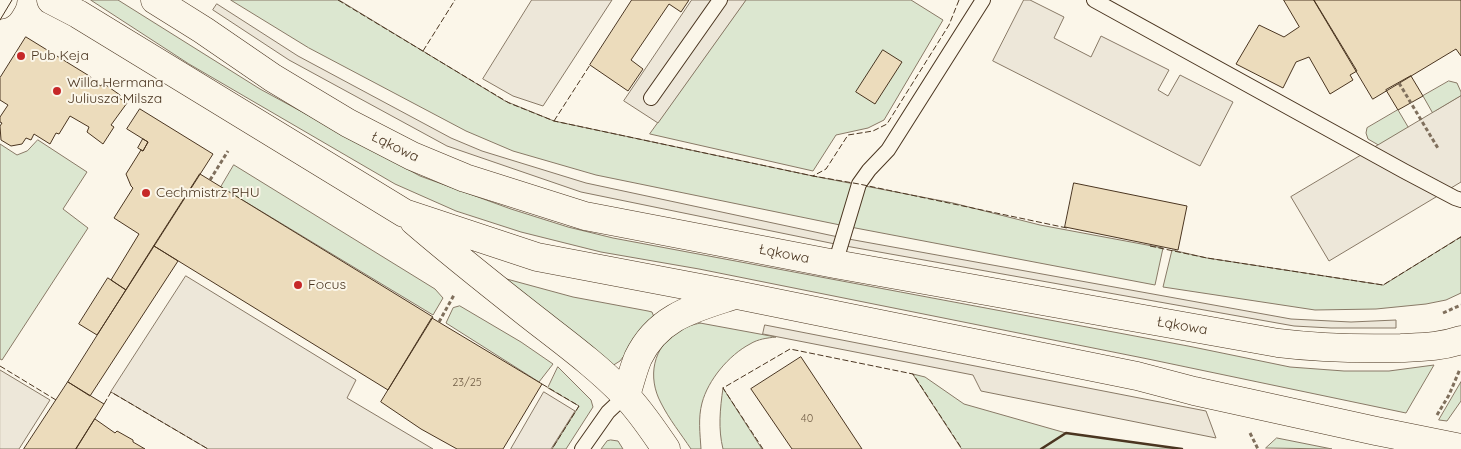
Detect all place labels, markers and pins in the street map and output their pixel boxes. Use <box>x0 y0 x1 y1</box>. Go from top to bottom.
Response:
place label: Pub Keja <box>31 48 89 64</box>
marker: Pub Keja <box>15 50 27 62</box>
place label: Willa Hermana Juliusza Milsza <box>67 75 163 108</box>
marker: Willa Hermana Juliusza Milsza <box>51 85 63 97</box>
place label: Cechmistrz PHU <box>156 185 260 201</box>
marker: Cechmistrz PHU <box>140 187 152 199</box>
place label: Focus <box>308 277 346 293</box>
marker: Focus <box>292 279 304 291</box>

